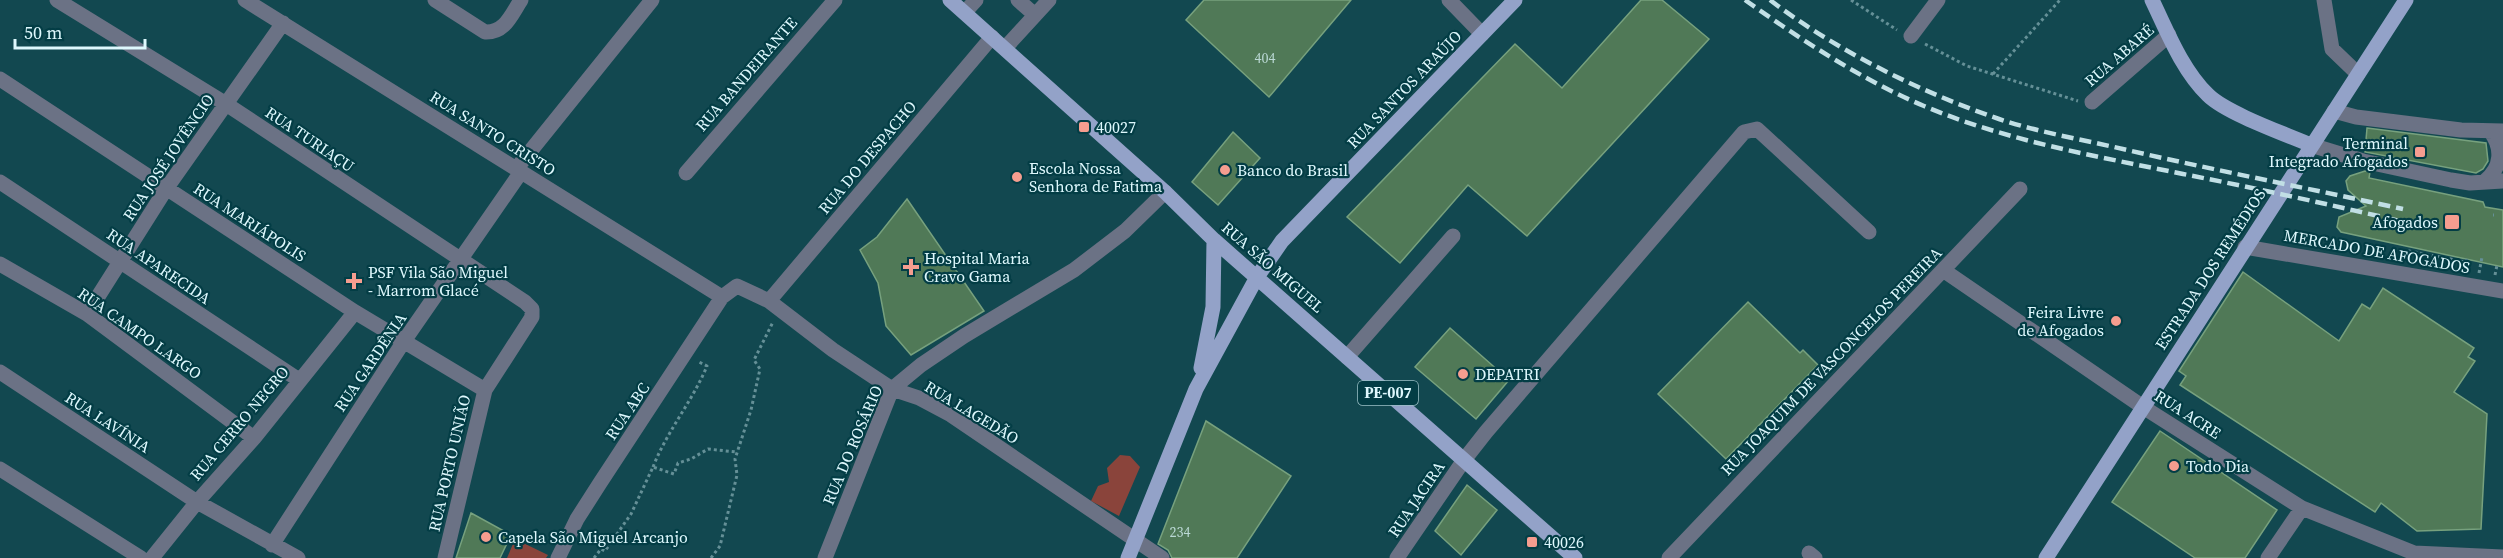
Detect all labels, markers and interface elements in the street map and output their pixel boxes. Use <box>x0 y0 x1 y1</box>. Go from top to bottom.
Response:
scale bar <box>15 12 146 50</box>
street label: RUA BANDEIRANTE <box>690 12 802 136</box>
street label: RUA ABARÉ <box>2080 19 2159 91</box>
text: 50 m <box>24 20 62 45</box>
street label: RUA SANTOS ARAÚJO <box>1342 25 1466 153</box>
house number: 404 <box>1255 48 1276 68</box>
street label: RUA SANTO CRISTO <box>426 85 560 181</box>
street label: RUA JOSÉ JOVÊNCIO <box>117 89 219 225</box>
street label: RUA DO DESPACHO <box>813 96 921 218</box>
street label: RUA TURIAÇU <box>261 101 359 177</box>
place label: 40027 <box>1096 116 1136 138</box>
marker: 40027 <box>1077 120 1091 134</box>
place label: Terminal Integrado Afogados <box>2269 132 2408 172</box>
marker: Terminal Integrado Afogados <box>2413 145 2427 159</box>
place label: Escola Nossa Senhora de Fatima <box>1029 157 1163 197</box>
place label: Banco do Brasil <box>1237 159 1348 181</box>
marker: Banco do Brasil <box>1218 163 1232 177</box>
marker: Escola Nossa Senhora de Fatima <box>1010 170 1024 184</box>
street label: RUA MARIÁPOLIS <box>189 177 311 267</box>
street label: ESTRADA DOS REMÉDIOS <box>2150 184 2270 354</box>
place label: Afogados <box>2372 211 2438 233</box>
marker: Afogados <box>2443 213 2461 231</box>
street label: RUA SÃO MIGUEL <box>1217 216 1329 318</box>
street label: RUA APARECIDA <box>103 223 216 309</box>
street label: MERCADO DE AFOGADOS <box>2282 224 2472 278</box>
street label: RUA JOAQUIM DE VASCONCELOS PEREIRA <box>1715 242 1947 480</box>
place label: Hospital Maria Cravo Gama <box>924 247 1031 287</box>
marker: Hospital Maria Cravo Gama <box>902 258 920 276</box>
place label: PSF Vila São Miguel - Marrom Glacé <box>368 261 508 301</box>
marker: PSF Vila São Miguel - Marrom Glacé <box>345 272 363 290</box>
street label: RUA CAMPO LARGO <box>74 282 206 384</box>
place label: Feira Livre de Afogados <box>2017 301 2104 341</box>
street label: RUA GARDÊNIA <box>329 308 411 416</box>
marker: Feira Livre de Afogados <box>2109 314 2123 328</box>
street label: RUA CERRO NEGRO <box>185 361 293 485</box>
place label: DEPATRI <box>1475 363 1540 385</box>
marker: DEPATRI <box>1456 367 1470 381</box>
street label: RUA LAGEDÃO <box>921 375 1023 449</box>
street label: RUA ABC <box>600 378 654 444</box>
road number: PE-007 <box>1358 381 1418 405</box>
street label: RUA DO ROSÁRIO <box>817 382 887 508</box>
street label: RUA ACRE <box>2151 384 2226 444</box>
street label: RUA LAVÍNIA <box>61 386 155 458</box>
street label: RUA PORTO UNIÃO <box>423 392 475 534</box>
place label: Todo Dia <box>2186 455 2250 477</box>
street label: RUA JACIRA <box>1383 456 1450 541</box>
marker: Todo Dia <box>2167 459 2181 473</box>
house number: 234 <box>1170 522 1191 542</box>
place label: Capela São Miguel Arcanjo <box>498 526 688 548</box>
marker: Capela São Miguel Arcanjo <box>479 530 493 544</box>
place label: 40026 <box>1544 531 1584 553</box>
marker: 40026 <box>1525 535 1539 549</box>

